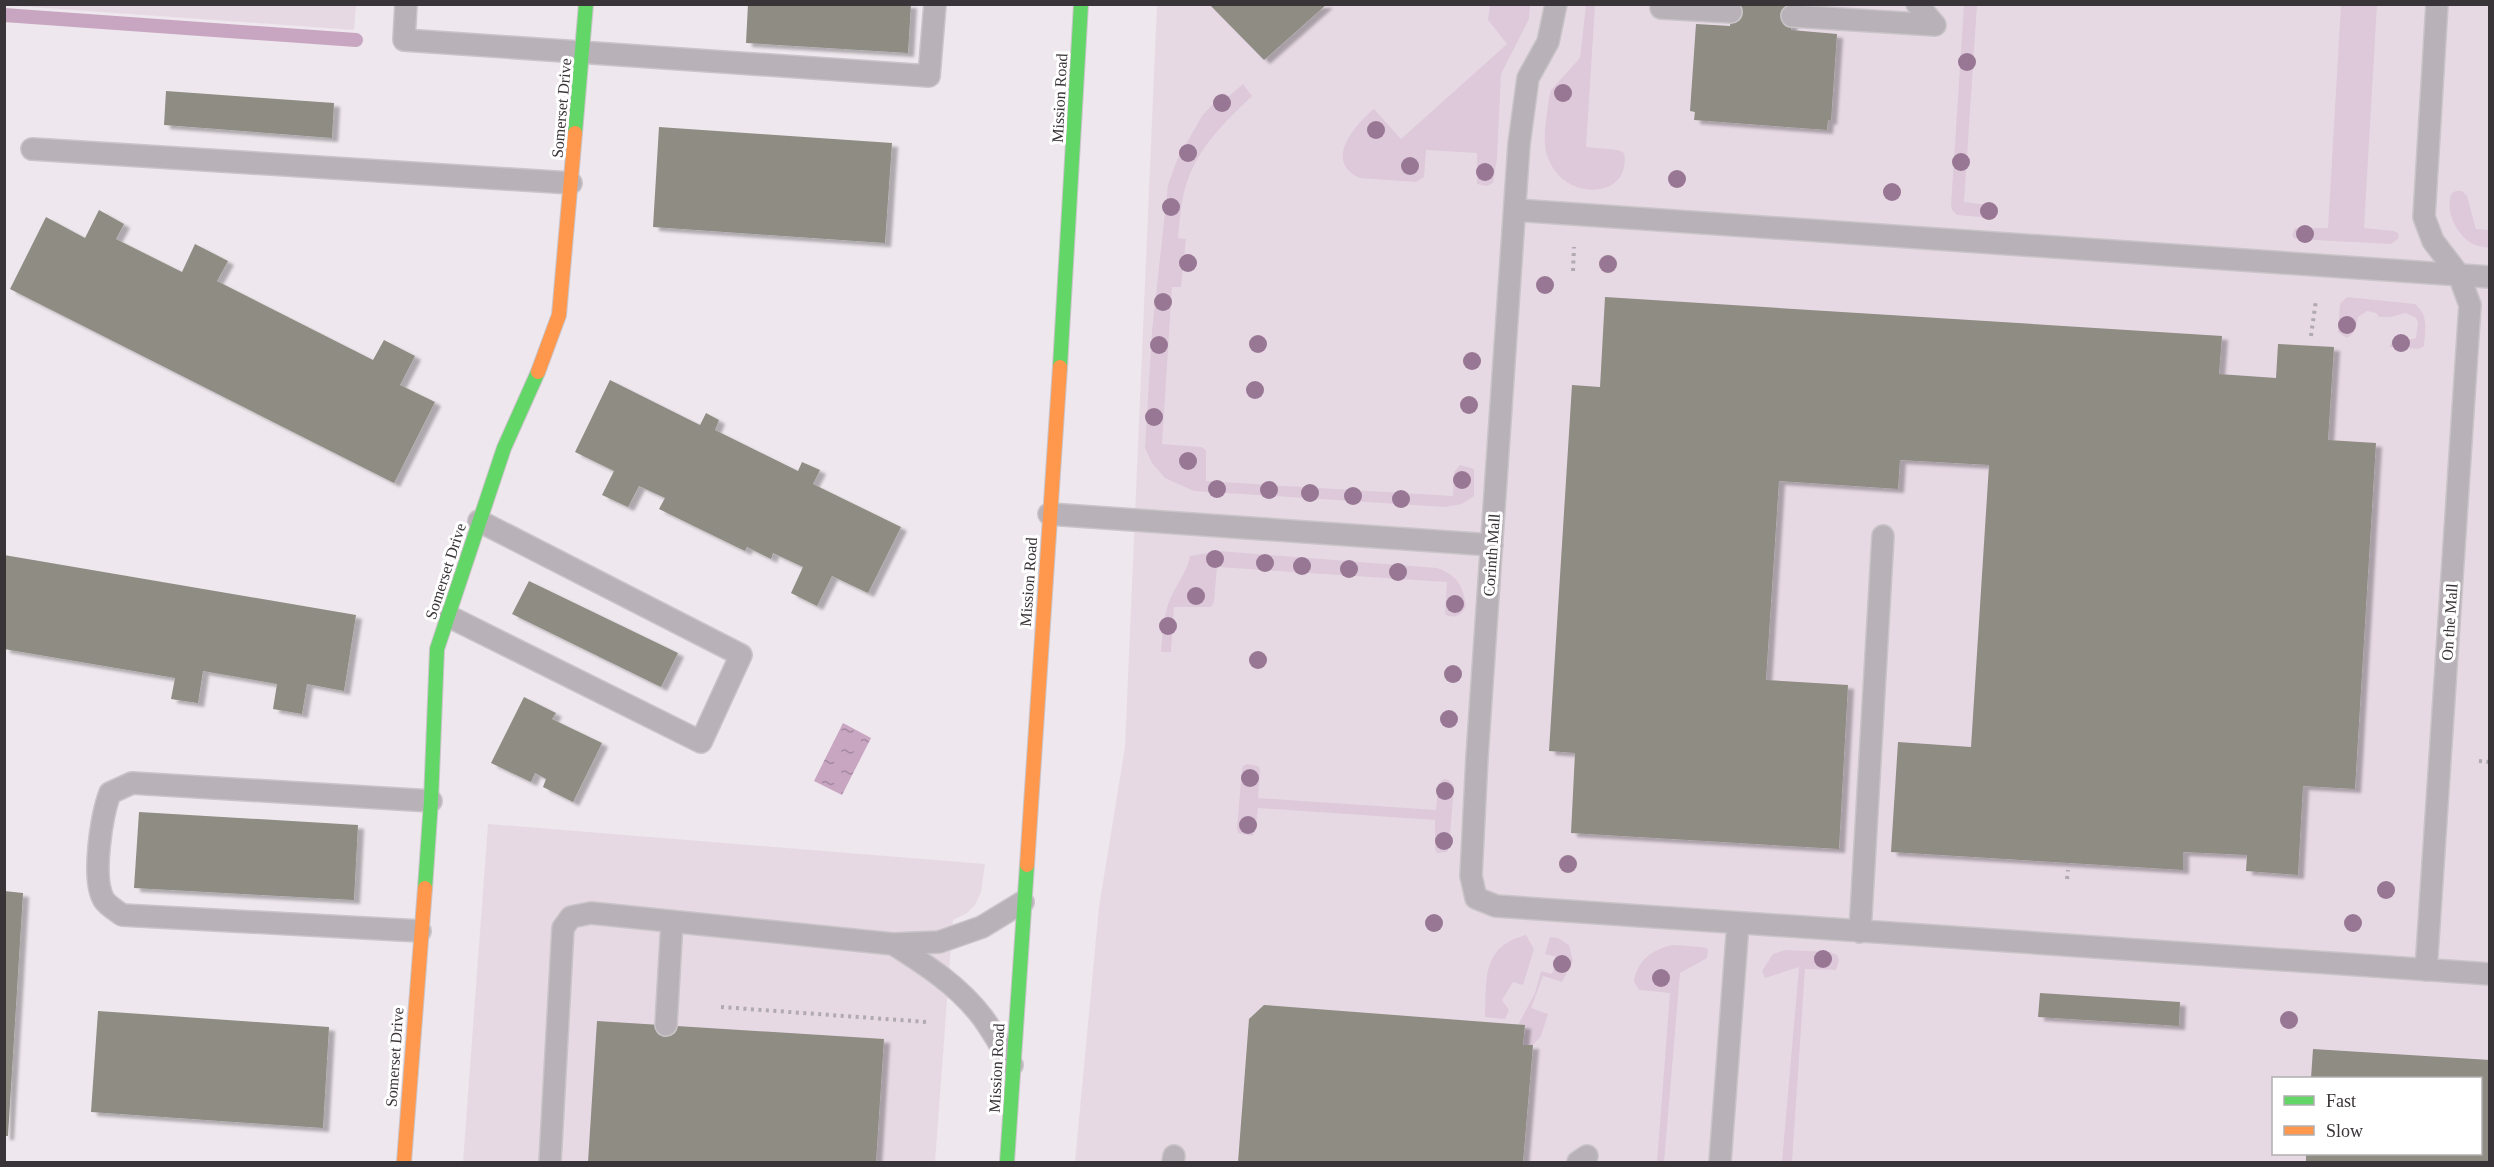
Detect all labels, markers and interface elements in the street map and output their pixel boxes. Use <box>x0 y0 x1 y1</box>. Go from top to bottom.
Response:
street label: Mission Road <box>1049 53 1070 143</box>
street label: Somerset Drive <box>549 58 574 159</box>
street label: Corinth Mall <box>1480 512 1503 597</box>
street label: Somerset Drive <box>422 521 469 621</box>
street label: Mission Road <box>1017 537 1040 627</box>
street label: On the Mall <box>2438 582 2461 661</box>
street label: Somerset Drive <box>383 1007 406 1107</box>
street label: Mission Road <box>986 1023 1007 1113</box>
legend <box>2272 1077 2482 1155</box>
text: Fast <box>2326 1091 2356 1111</box>
text: Slow <box>2326 1121 2363 1141</box>

